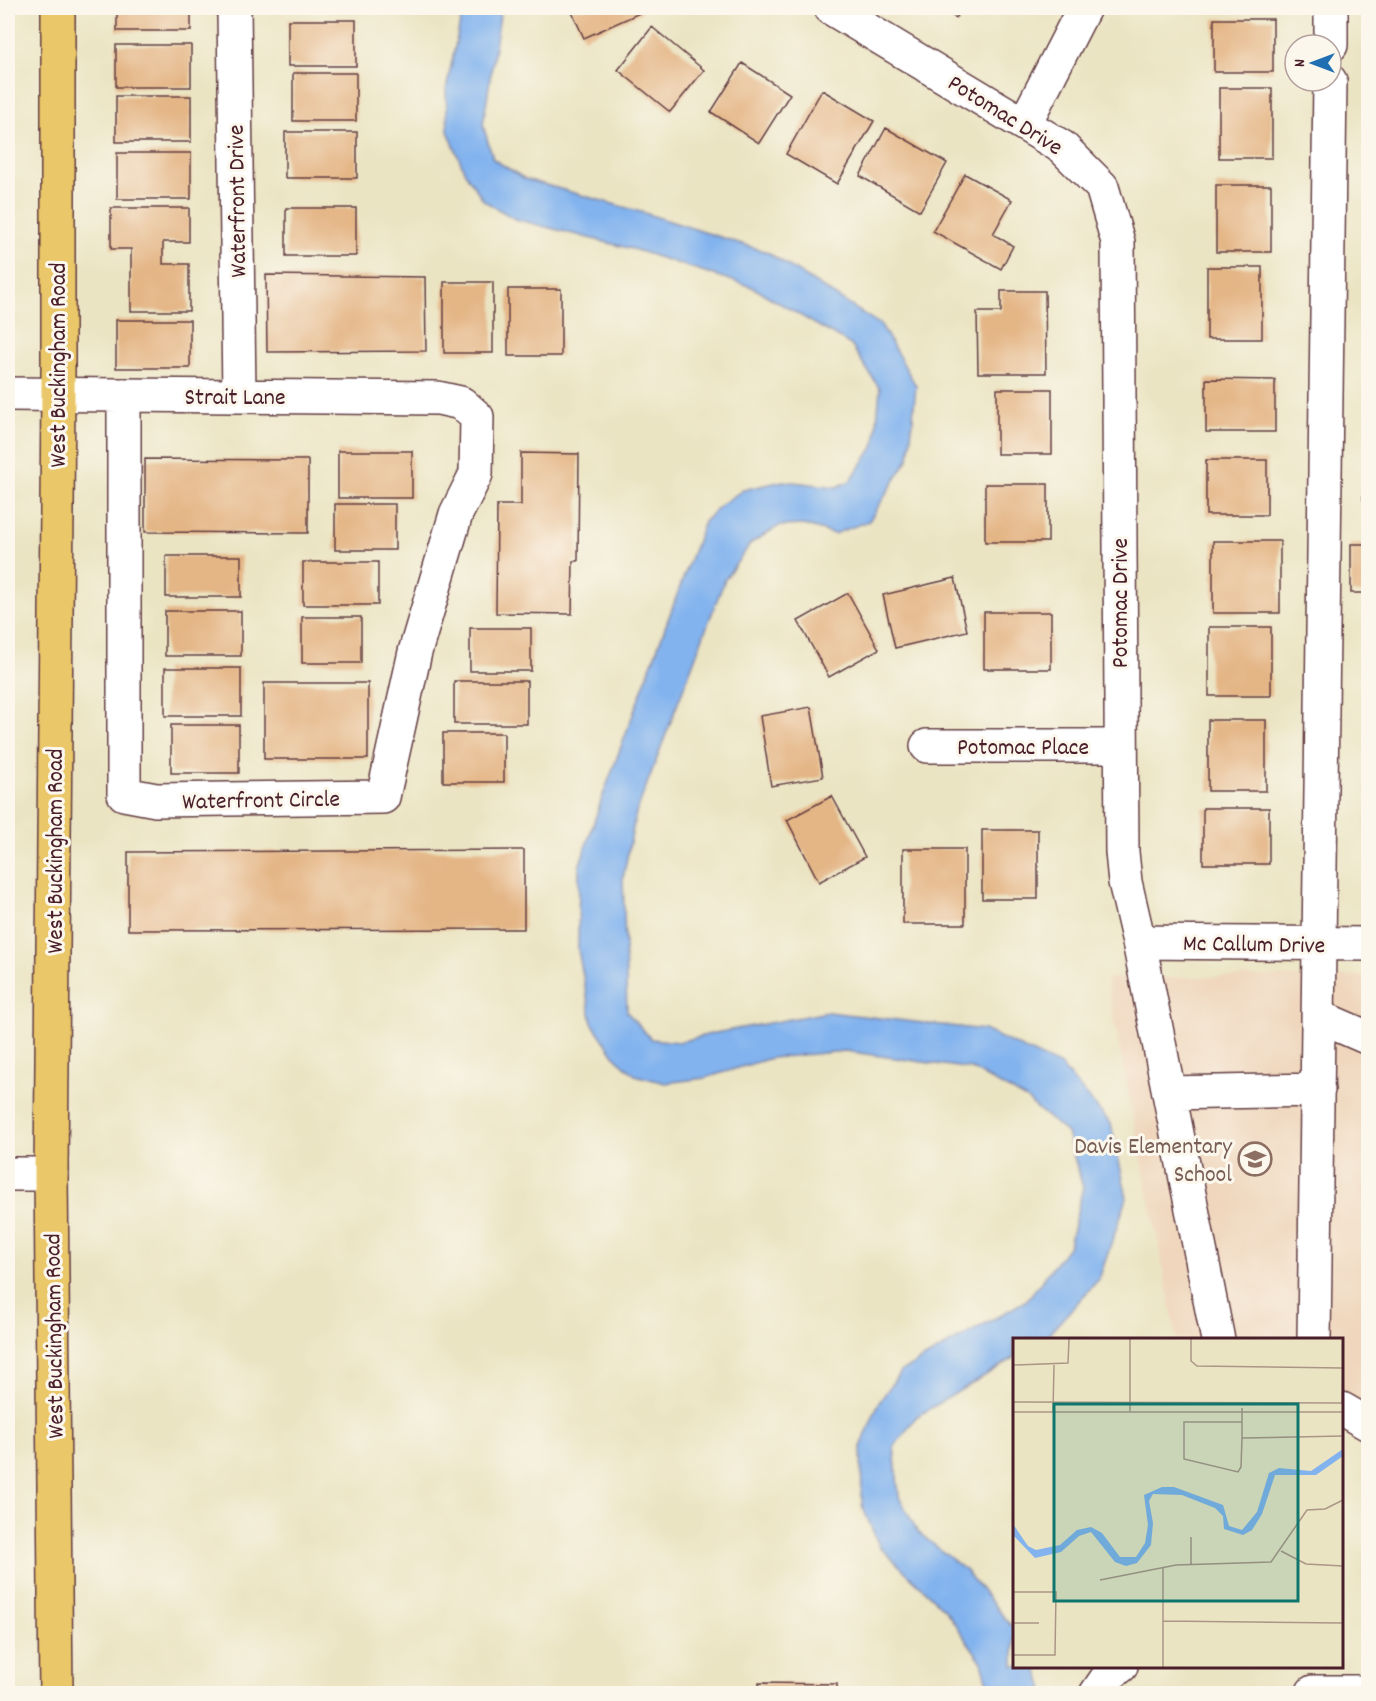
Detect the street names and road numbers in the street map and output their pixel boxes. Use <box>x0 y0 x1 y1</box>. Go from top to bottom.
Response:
street label: Potomac Drive <box>940 68 1069 165</box>
street label: Waterfront Drive <box>221 124 257 278</box>
street label: West Buckingham Road <box>43 262 77 468</box>
street label: Strait Lane <box>184 382 286 416</box>
street label: Potomac Drive <box>1105 538 1139 668</box>
street label: Potomac Place <box>957 732 1089 766</box>
street label: West Buckingham Road <box>40 748 74 954</box>
street label: Waterfront Circle <box>182 784 340 820</box>
street label: Mc Callum Drive <box>1182 928 1325 964</box>
street label: West Buckingham Road <box>37 1233 75 1439</box>

